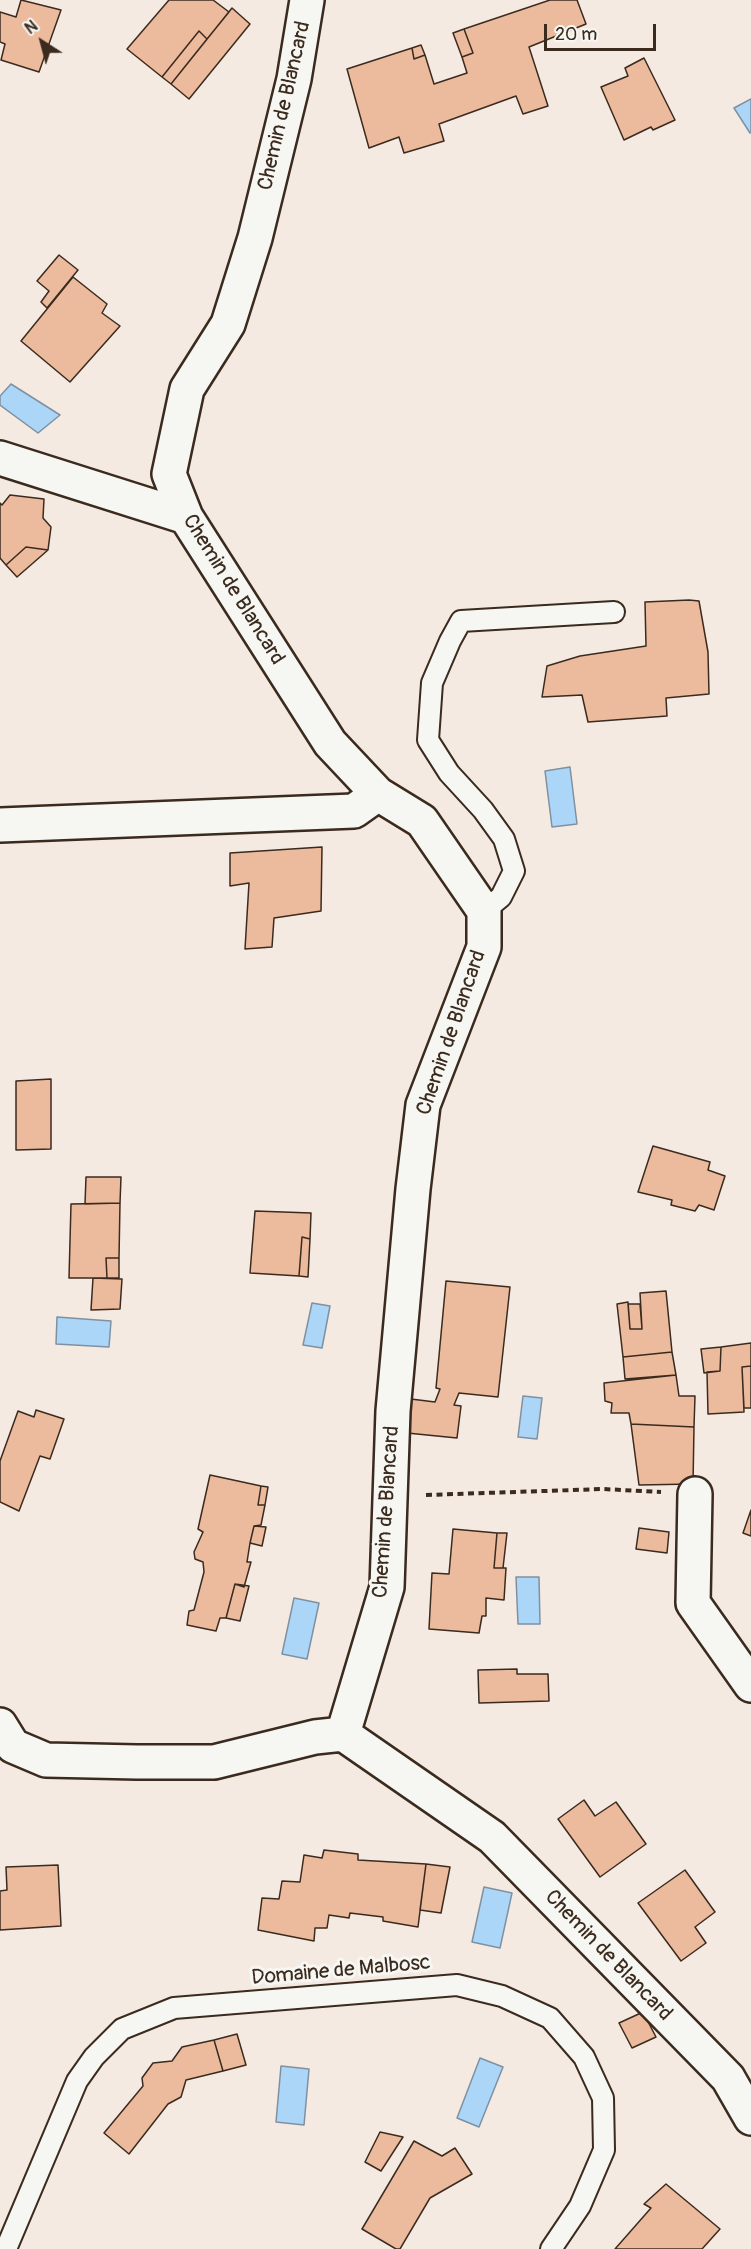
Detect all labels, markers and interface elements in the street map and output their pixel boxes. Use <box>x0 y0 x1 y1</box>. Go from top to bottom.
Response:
north arrow <box>12 12 72 72</box>
scale bar <box>547 12 660 50</box>
text: N <box>21 16 42 39</box>
street label: Chemin de Blancard <box>253 19 317 193</box>
text: 20 m <box>555 23 597 46</box>
street label: Chemin de Blancard <box>177 510 289 670</box>
street label: Chemin de Blancard <box>412 947 492 1119</box>
street label: Chemin de Blancard <box>368 1425 406 1599</box>
street label: Chemin de Blancard <box>539 1885 677 2027</box>
street label: Domaine de Malbosc <box>250 1951 432 1991</box>

